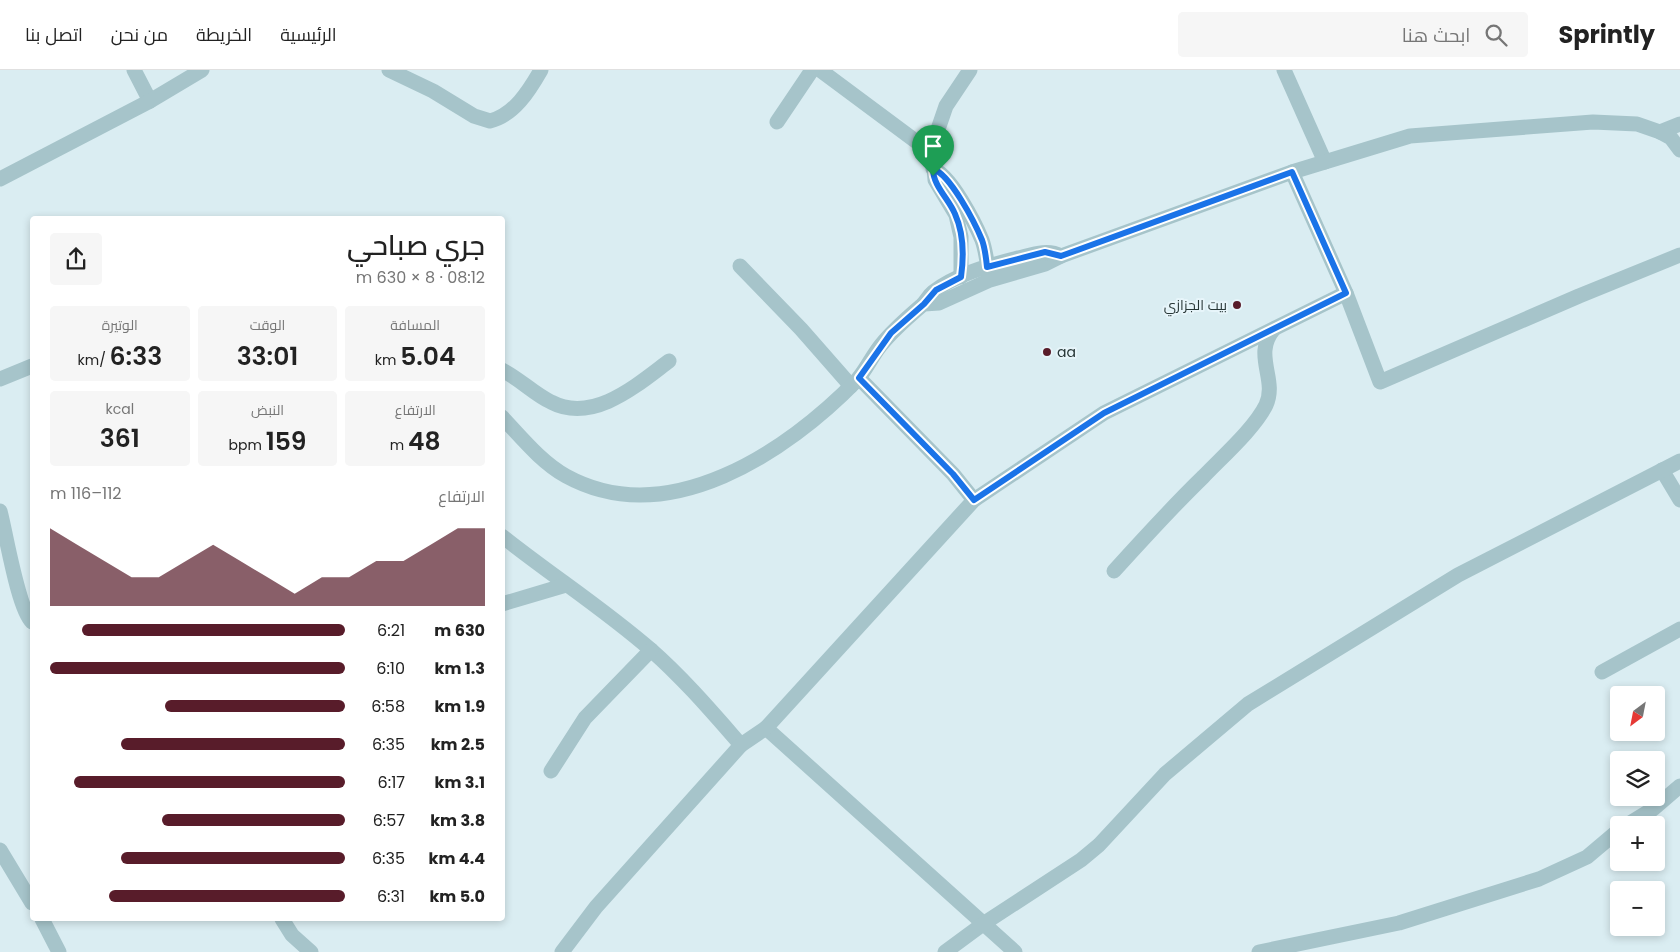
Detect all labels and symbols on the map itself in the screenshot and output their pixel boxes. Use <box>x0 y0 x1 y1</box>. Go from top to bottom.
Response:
pin <box>912 125 954 176</box>
place label: بيت الجزازي <box>1164 295 1227 317</box>
marker: بيت الجزازي <box>1231 299 1243 311</box>
place label: aa <box>1057 342 1076 362</box>
marker: aa <box>1041 346 1053 358</box>
north arrow <box>1610 686 1665 741</box>

